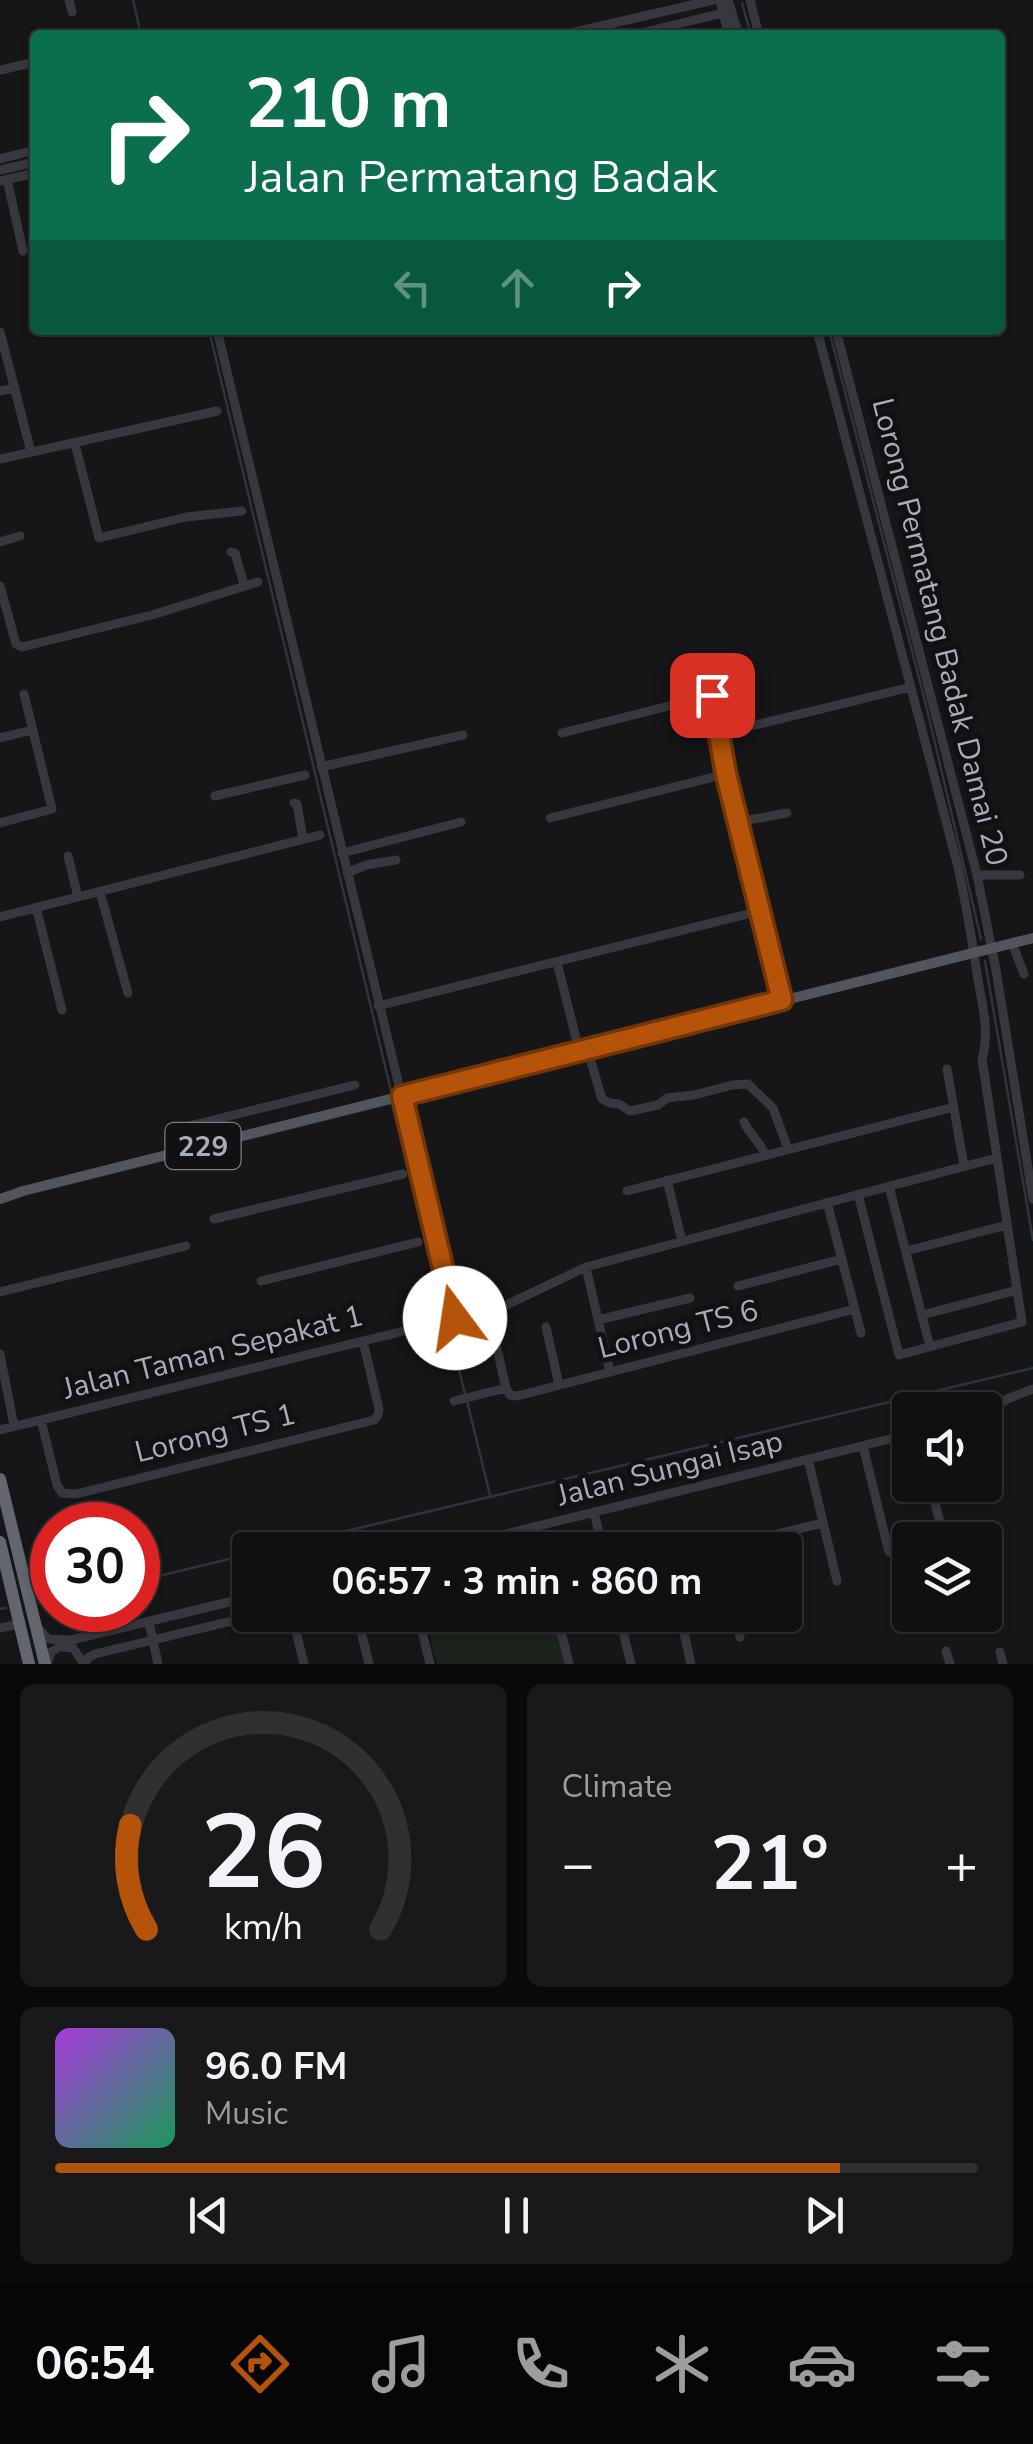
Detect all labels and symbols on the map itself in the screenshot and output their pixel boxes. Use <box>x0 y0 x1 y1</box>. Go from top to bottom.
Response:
street label: Lorong Permatang Badak Damai 20 <box>862 394 1018 870</box>
pin <box>670 653 755 738</box>
road number: 229 <box>166 1123 240 1169</box>
position arrow <box>403 1266 507 1370</box>
street label: Lorong TS 6 <box>594 1290 763 1369</box>
street label: Jalan Taman Sepakat 1 <box>58 1295 367 1410</box>
street label: Lorong TS 1 <box>131 1394 300 1473</box>
street label: Jalan Sungai Isap <box>552 1421 787 1517</box>
speed limit sign: 30 <box>30 1502 160 1632</box>

